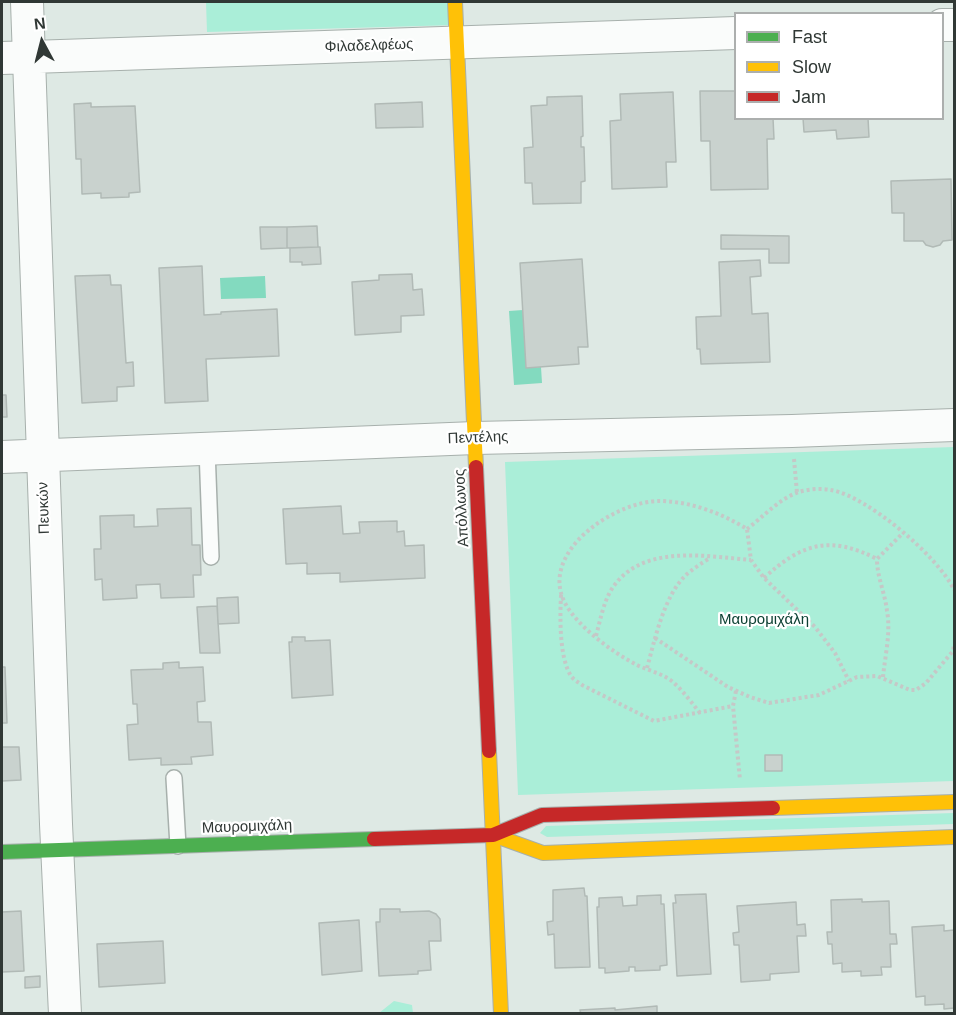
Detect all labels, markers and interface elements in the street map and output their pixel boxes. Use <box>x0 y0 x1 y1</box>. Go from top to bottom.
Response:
north arrow <box>12 12 72 72</box>
legend <box>734 12 944 120</box>
text: N <box>33 14 47 33</box>
text: Fast <box>792 27 827 47</box>
street label: Φιλαδελφέως <box>324 35 414 57</box>
text: Slow <box>792 57 831 77</box>
text: Jam <box>792 87 826 107</box>
street label: Πεντέλης <box>447 428 509 448</box>
street label: Απόλλωνος <box>451 469 473 547</box>
street label: Πευκών <box>34 482 54 534</box>
park label: Μαυρομιχάλη <box>719 611 809 629</box>
street label: Μαυρομιχάλη <box>202 816 292 838</box>

